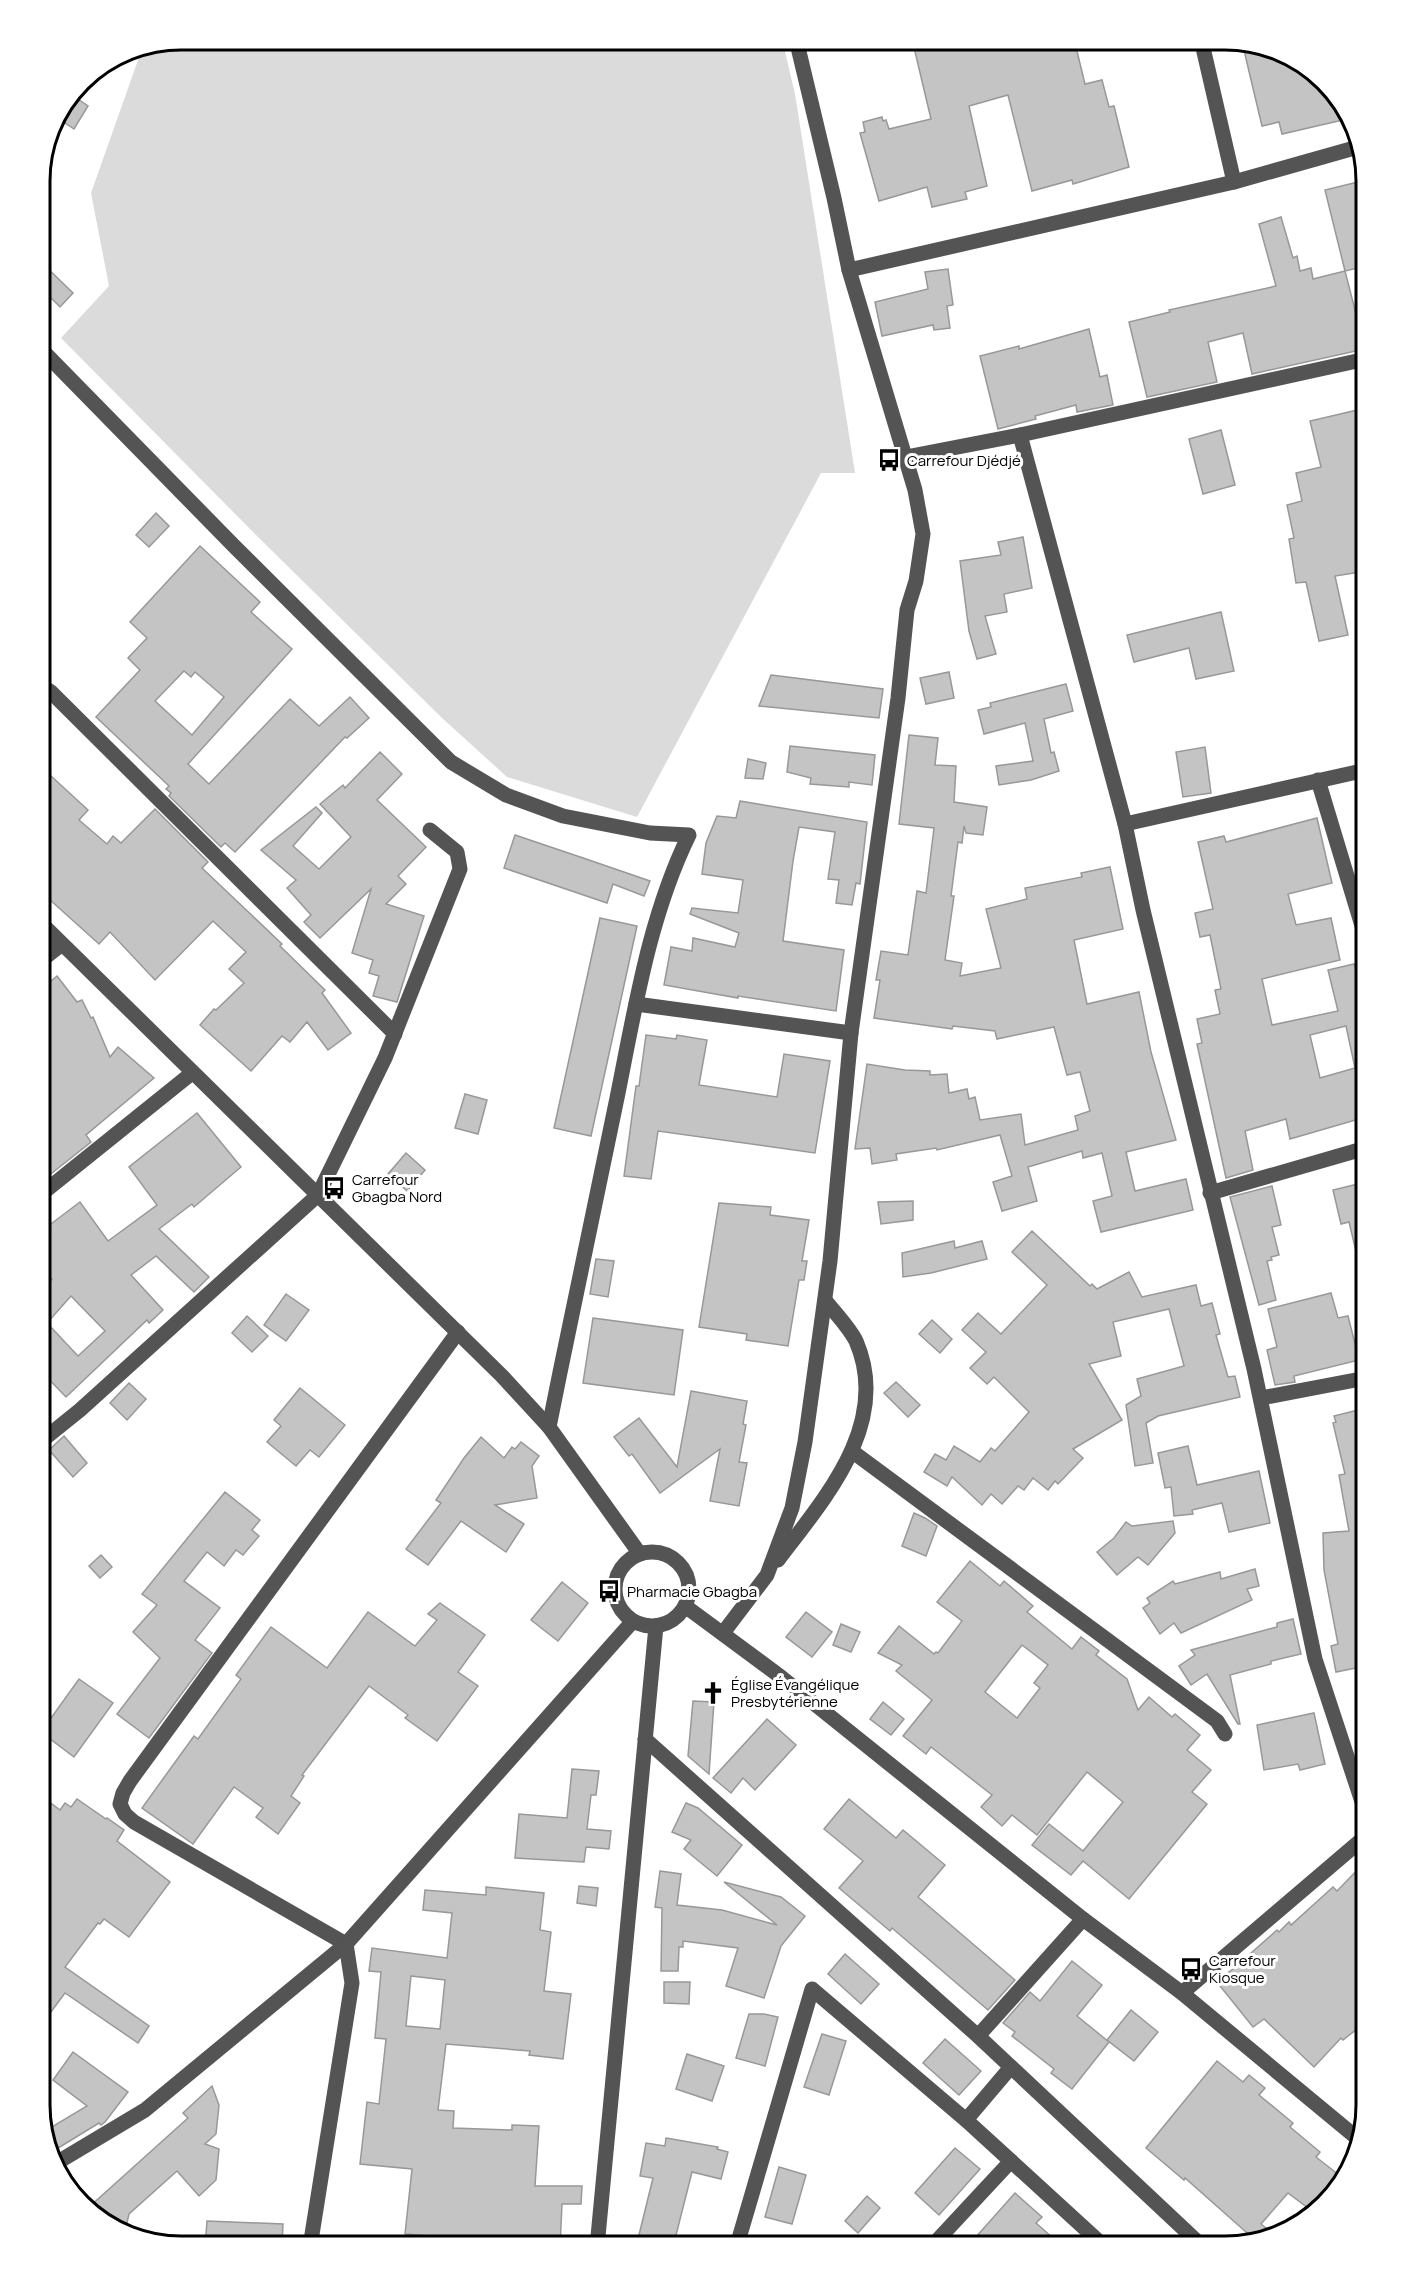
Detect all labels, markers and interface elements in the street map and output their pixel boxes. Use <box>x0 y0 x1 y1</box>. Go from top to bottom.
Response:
bus stop icon: Carrefour Djédjé <box>876 447 902 473</box>
place label: Carrefour Djédjé <box>907 450 1021 471</box>
place label: Carrefour Gbagba Nord <box>352 1169 442 1207</box>
bus stop icon: Carrefour Gbagba Nord <box>321 1175 347 1201</box>
bus stop icon: Pharmacie Gbagba <box>596 1578 622 1604</box>
place label: Pharmacie Gbagba <box>627 1581 757 1602</box>
place label: Église Évangélique Presbytérienne <box>731 1674 859 1712</box>
church icon: Église Évangélique Presbytérienne <box>700 1680 726 1706</box>
place label: Carrefour Kiosque <box>1209 1950 1276 1988</box>
bus stop icon: Carrefour Kiosque <box>1178 1956 1204 1982</box>

